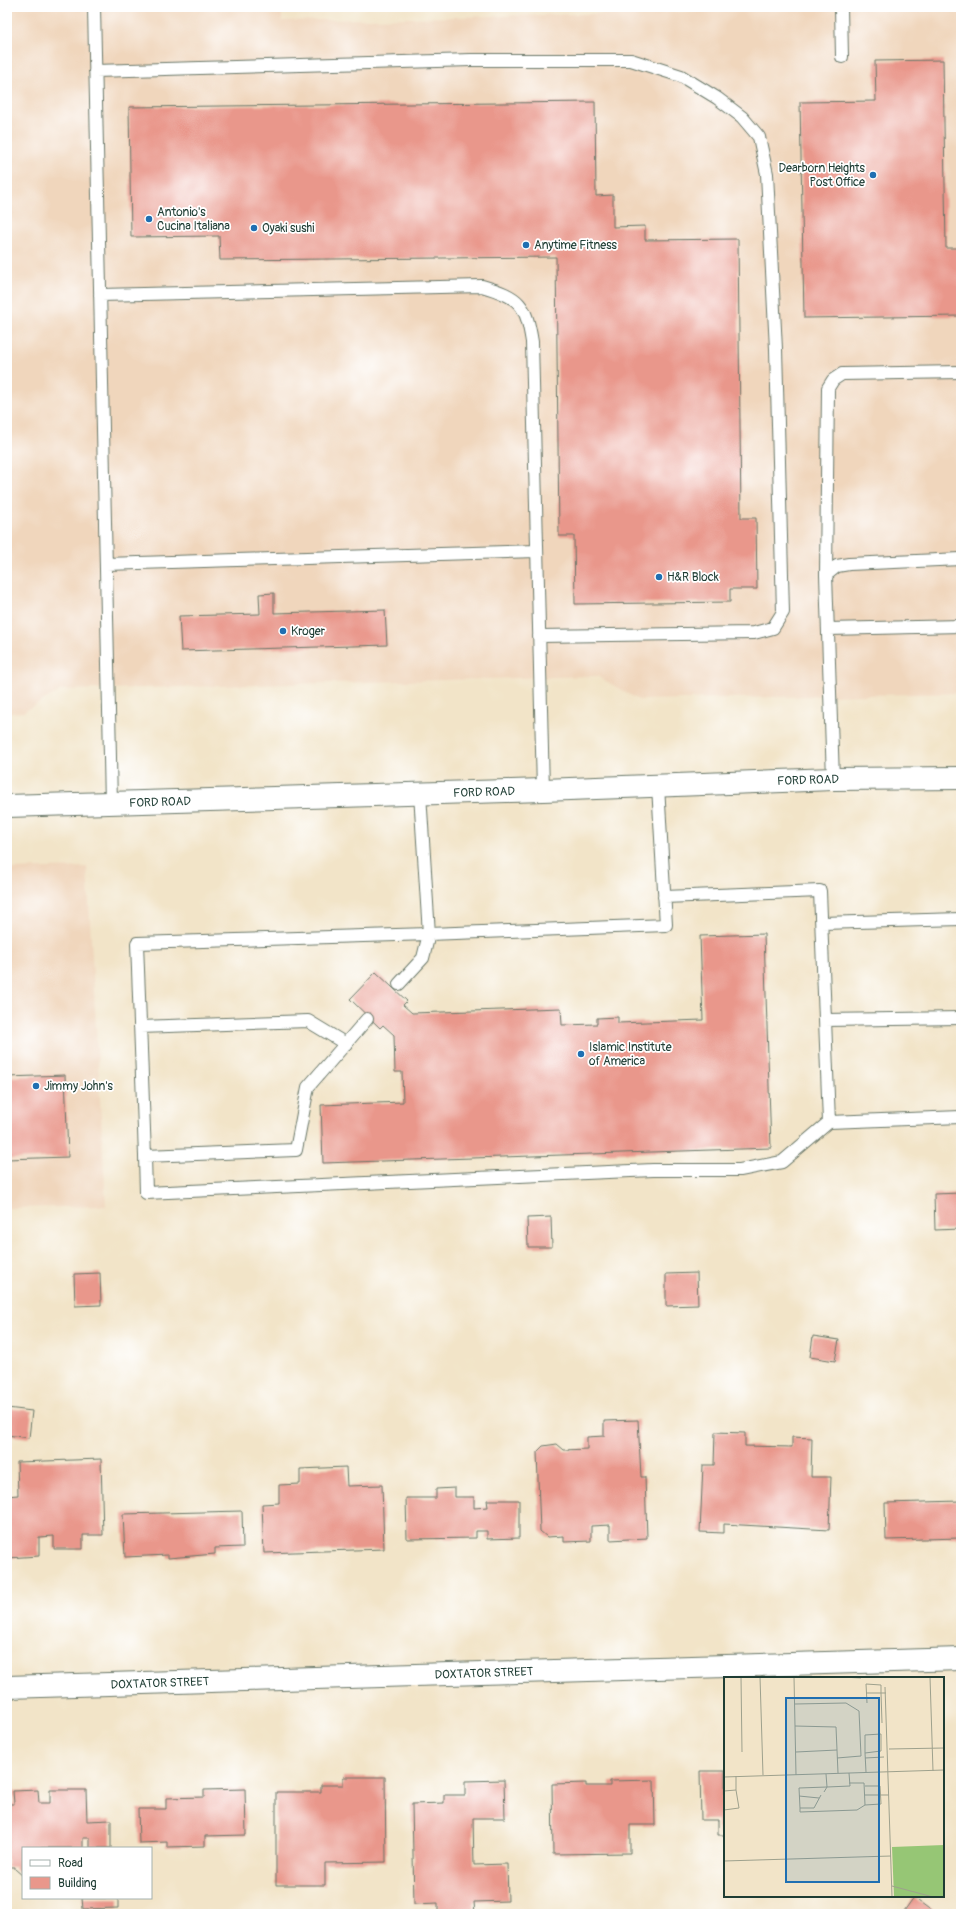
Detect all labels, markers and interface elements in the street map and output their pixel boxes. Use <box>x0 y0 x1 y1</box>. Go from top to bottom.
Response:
place label: Dearborn Heights Post Office <box>779 161 866 190</box>
marker: Dearborn Heights Post Office <box>868 170 878 180</box>
place label: Antonio's Cucina Italiana <box>157 205 230 234</box>
marker: Antonio's Cucina Italiana <box>144 214 154 224</box>
place label: Oyaki sushi <box>262 221 314 236</box>
marker: Oyaki sushi <box>249 223 259 233</box>
place label: Anytime Fitness <box>534 238 618 253</box>
marker: Anytime Fitness <box>521 240 531 250</box>
place label: H&R Block <box>667 570 719 585</box>
marker: H&R Block <box>654 572 664 582</box>
place label: Kroger <box>291 624 326 639</box>
marker: Kroger <box>278 626 288 636</box>
street label: FORD ROAD <box>777 772 840 789</box>
street label: FORD ROAD <box>453 784 516 801</box>
street label: FORD ROAD <box>129 794 192 811</box>
place label: Islamic Institute of America <box>589 1040 672 1069</box>
marker: Islamic Institute of America <box>576 1049 586 1059</box>
place label: Jimmy John's <box>44 1079 114 1094</box>
marker: Jimmy John's <box>31 1081 41 1091</box>
street label: DOXTATOR STREET <box>434 1664 534 1683</box>
street label: DOXTATOR STREET <box>110 1674 210 1693</box>
inset map <box>724 1677 944 1897</box>
legend <box>22 1847 152 1899</box>
text: Road <box>58 1856 83 1871</box>
text: Building <box>58 1876 97 1891</box>

